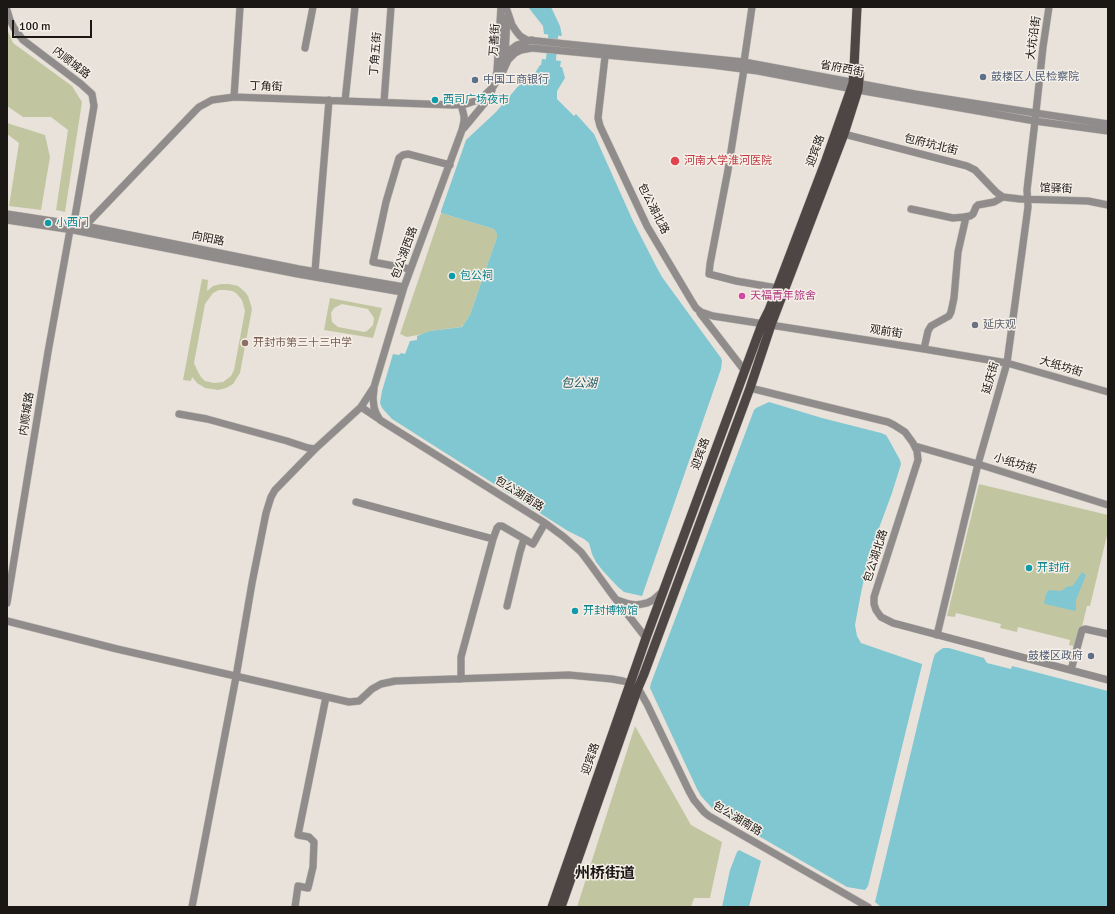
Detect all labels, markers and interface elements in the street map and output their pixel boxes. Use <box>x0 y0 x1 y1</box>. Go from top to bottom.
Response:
scale bar <box>14 12 94 38</box>
street label: 大坑沿街 <box>1024 15 1044 61</box>
text: 100 m <box>19 19 51 34</box>
street label: 万善街 <box>487 23 503 57</box>
street label: 丁角五街 <box>368 32 384 76</box>
street label: 内顺城路 <box>50 44 92 82</box>
street label: 省府西街 <box>819 58 865 80</box>
place label: 鼓楼区人民检察院 <box>991 70 1079 84</box>
marker: 鼓楼区人民检察院 <box>978 72 988 82</box>
place label: 中国工商银行 <box>483 73 549 87</box>
marker: 中国工商银行 <box>470 75 480 85</box>
street label: 丁角街 <box>249 80 283 94</box>
place label: 西司广场夜市 <box>443 93 509 107</box>
marker: 西司广场夜市 <box>430 95 440 105</box>
street label: 包府坑北街 <box>903 132 959 158</box>
street label: 迎宾路 <box>804 133 828 169</box>
place label: 河南大学淮河医院 <box>684 154 772 168</box>
marker: 河南大学淮河医院 <box>669 155 681 167</box>
street label: 包公湖北路 <box>635 182 671 236</box>
street label: 馆驿街 <box>1039 182 1073 196</box>
place label: 小西门 <box>56 216 89 230</box>
marker: 小西门 <box>43 218 53 228</box>
street label: 包公湖西路 <box>389 225 421 281</box>
street label: 向阳路 <box>191 229 225 249</box>
place label: 包公祠 <box>460 269 493 283</box>
marker: 包公祠 <box>447 271 457 281</box>
place label: 天福青年旅舍 <box>750 289 816 303</box>
marker: 天福青年旅舍 <box>737 291 747 301</box>
place label: 延庆观 <box>983 318 1016 332</box>
marker: 延庆观 <box>970 320 980 330</box>
street label: 观前街 <box>869 323 903 341</box>
place label: 开封市第三十三中学 <box>253 336 352 350</box>
marker: 开封市第三十三中学 <box>240 338 250 348</box>
street label: 大纸坊街 <box>1038 354 1084 380</box>
street label: 延庆街 <box>980 360 1002 396</box>
water label: 包公湖 <box>561 377 597 391</box>
street label: 内顺城路 <box>17 391 37 437</box>
street label: 迎宾路 <box>689 436 713 472</box>
street label: 小纸坊街 <box>992 451 1038 477</box>
street label: 包公湖南路 <box>492 474 546 514</box>
street label: 包公湖北路 <box>861 528 891 584</box>
place label: 开封府 <box>1037 561 1070 575</box>
marker: 开封府 <box>1024 563 1034 573</box>
place label: 开封博物馆 <box>583 604 638 618</box>
marker: 开封博物馆 <box>570 606 580 616</box>
place label: 鼓楼区政府 <box>1028 649 1083 663</box>
marker: 鼓楼区政府 <box>1086 651 1096 661</box>
street label: 迎宾路 <box>579 741 603 777</box>
street label: 包公湖南路 <box>710 799 764 839</box>
district label: 州桥街道 <box>575 865 635 883</box>

